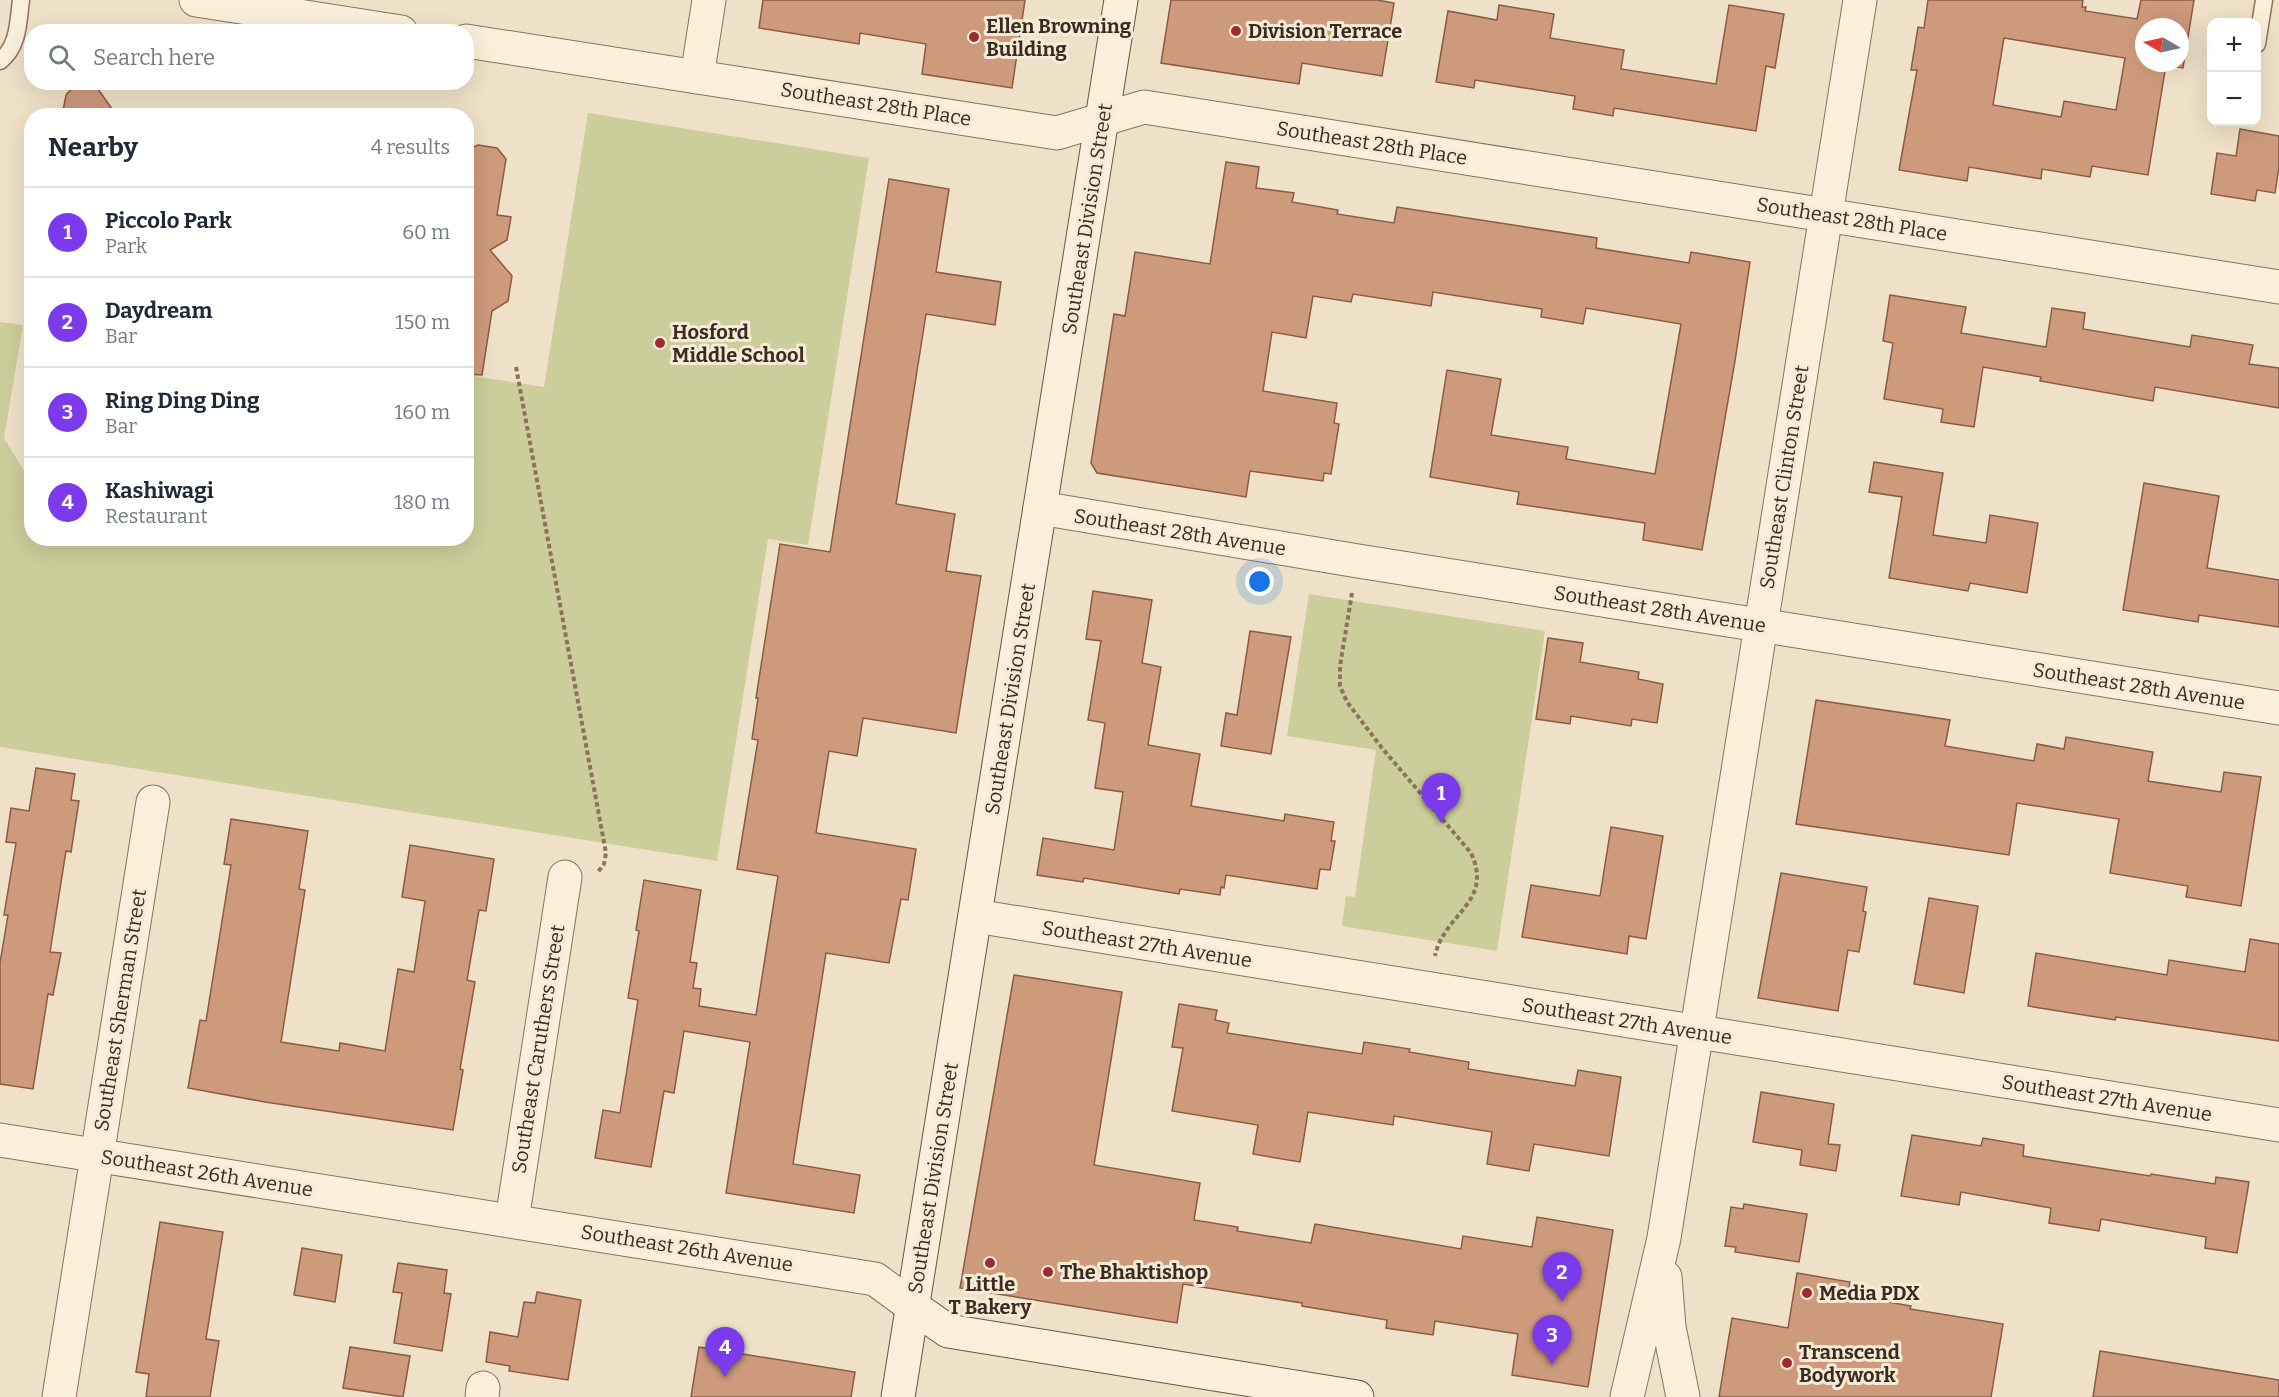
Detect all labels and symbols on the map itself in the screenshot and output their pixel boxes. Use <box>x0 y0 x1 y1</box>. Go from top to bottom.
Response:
place label: Ellen Browning Building <box>986 14 1132 61</box>
north arrow <box>2135 18 2189 72</box>
place label: Division Terrace <box>1248 19 1402 43</box>
marker: Division Terrace <box>1229 24 1243 38</box>
marker: Ellen Browning Building <box>967 30 981 44</box>
street label: Southeast 28th Place <box>779 77 973 131</box>
street label: Southeast Division Street <box>1057 102 1117 336</box>
street label: Southeast 28th Place <box>1275 116 1469 170</box>
street label: Southeast 28th Place <box>1755 192 1949 246</box>
place label: Hosford Middle School <box>672 320 805 367</box>
marker: Hosford Middle School <box>653 336 667 350</box>
street label: Southeast Clinton Street <box>1754 363 1814 591</box>
street label: Southeast 28th Avenue <box>1072 503 1288 561</box>
your location <box>1245 567 1274 596</box>
street label: Southeast 28th Avenue <box>1552 580 1768 638</box>
street label: Southeast Division Street <box>980 582 1040 816</box>
street label: Southeast 28th Avenue <box>2031 657 2247 715</box>
pin: 1 <box>1422 774 1460 823</box>
street label: Southeast Sherman Street <box>89 887 151 1133</box>
street label: Southeast 27th Avenue <box>1040 916 1254 972</box>
street label: Southeast Caruthers Street <box>506 923 570 1175</box>
street label: Southeast 27th Avenue <box>1520 993 1734 1049</box>
street label: Southeast Division Street <box>903 1061 963 1295</box>
street label: Southeast 27th Avenue <box>2000 1070 2214 1126</box>
street label: Southeast 26th Avenue <box>99 1144 315 1202</box>
street label: Southeast 26th Avenue <box>579 1219 795 1277</box>
pin: 2 <box>1542 1252 1582 1302</box>
marker: Little T Bakery <box>983 1256 997 1270</box>
place label: The Bhaktishop <box>1060 1260 1208 1284</box>
marker: The Bhaktishop <box>1041 1265 1055 1279</box>
place label: Little T Bakery <box>949 1272 1032 1319</box>
place label: Media PDX <box>1819 1281 1920 1305</box>
marker: Media PDX <box>1800 1286 1814 1300</box>
pin: 3 <box>1532 1316 1572 1365</box>
pin: 4 <box>706 1328 744 1377</box>
place label: Transcend Bodywork <box>1799 1340 1900 1387</box>
marker: Transcend Bodywork <box>1780 1356 1794 1370</box>

